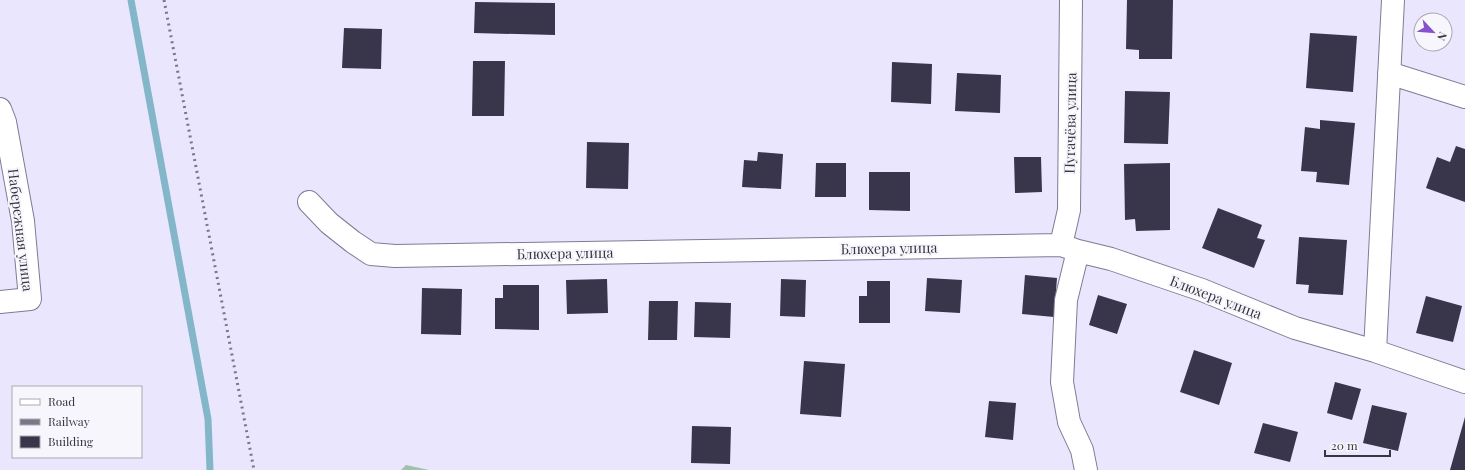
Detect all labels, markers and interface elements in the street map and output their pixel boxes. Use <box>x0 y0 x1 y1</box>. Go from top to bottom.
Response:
north arrow <box>1413 12 1453 52</box>
text: N <box>1434 30 1451 44</box>
street label: Пугачёва улица <box>1060 72 1080 174</box>
street label: Набережная улица <box>4 167 38 293</box>
street label: Блюхера улица <box>840 238 938 258</box>
street label: Блюхера улица <box>516 243 614 263</box>
street label: Блюхера улица <box>1167 271 1265 323</box>
legend <box>12 386 142 458</box>
text: Road <box>48 393 75 409</box>
text: Railway <box>48 413 90 429</box>
scale bar <box>1325 432 1390 458</box>
text: Building <box>48 433 94 449</box>
text: 20 m <box>1331 437 1358 453</box>

